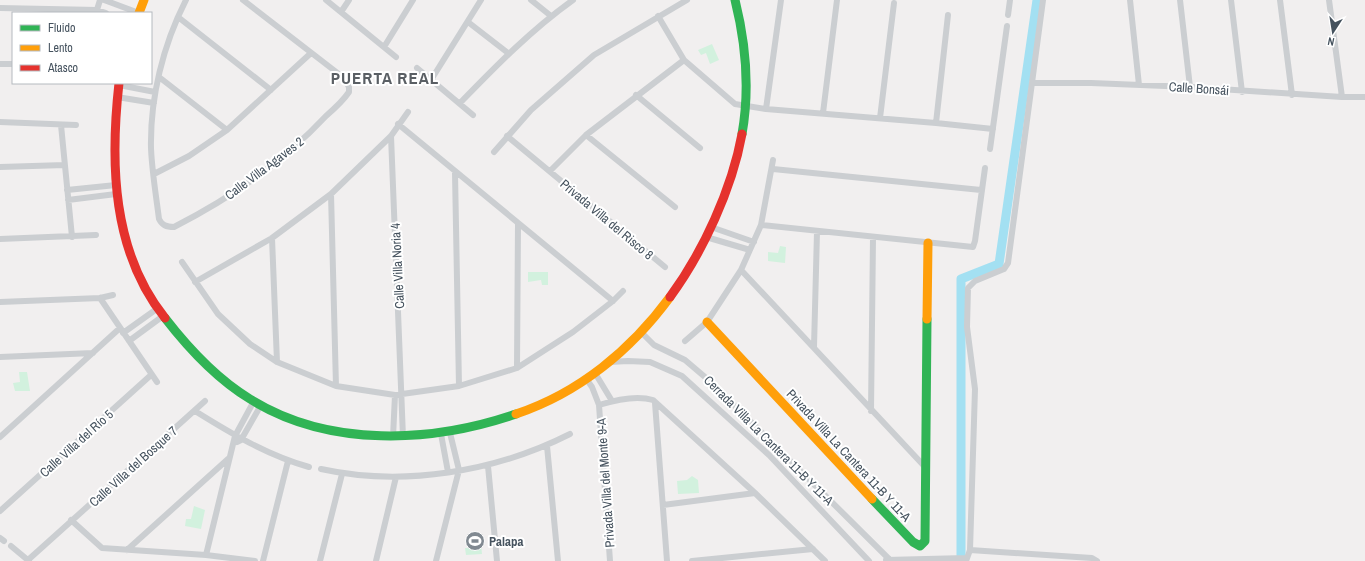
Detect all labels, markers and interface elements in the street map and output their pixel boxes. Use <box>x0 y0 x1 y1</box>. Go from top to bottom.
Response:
legend <box>12 12 152 84</box>
north arrow <box>1313 12 1353 52</box>
text: Fluido <box>48 20 75 36</box>
text: N <box>1326 34 1336 49</box>
text: Lento <box>48 40 73 56</box>
text: Atasco <box>47 60 78 76</box>
district label: PUERTA REAL <box>331 66 439 89</box>
street label: Calle Bonsái <box>1168 78 1230 99</box>
street label: Calle Villa Agaves 2 <box>221 133 307 204</box>
street label: Privada Villa del Risco 8 <box>557 175 657 263</box>
street label: Calle Villa Noria 4 <box>387 223 408 309</box>
street label: Cerrada Villa La Cantera 11-B Y 11-A <box>700 372 838 510</box>
street label: Privada Villa La Cantera 11-B Y 11-A <box>783 386 915 526</box>
street label: Calle Villa del Río 5 <box>36 406 117 481</box>
street label: Privada Villa del Monte 9-A <box>592 417 618 548</box>
street label: Calle Villa del Bosque 7 <box>86 422 181 510</box>
sports icon: Palapa <box>464 530 486 552</box>
place label: Palapa <box>489 533 523 550</box>

